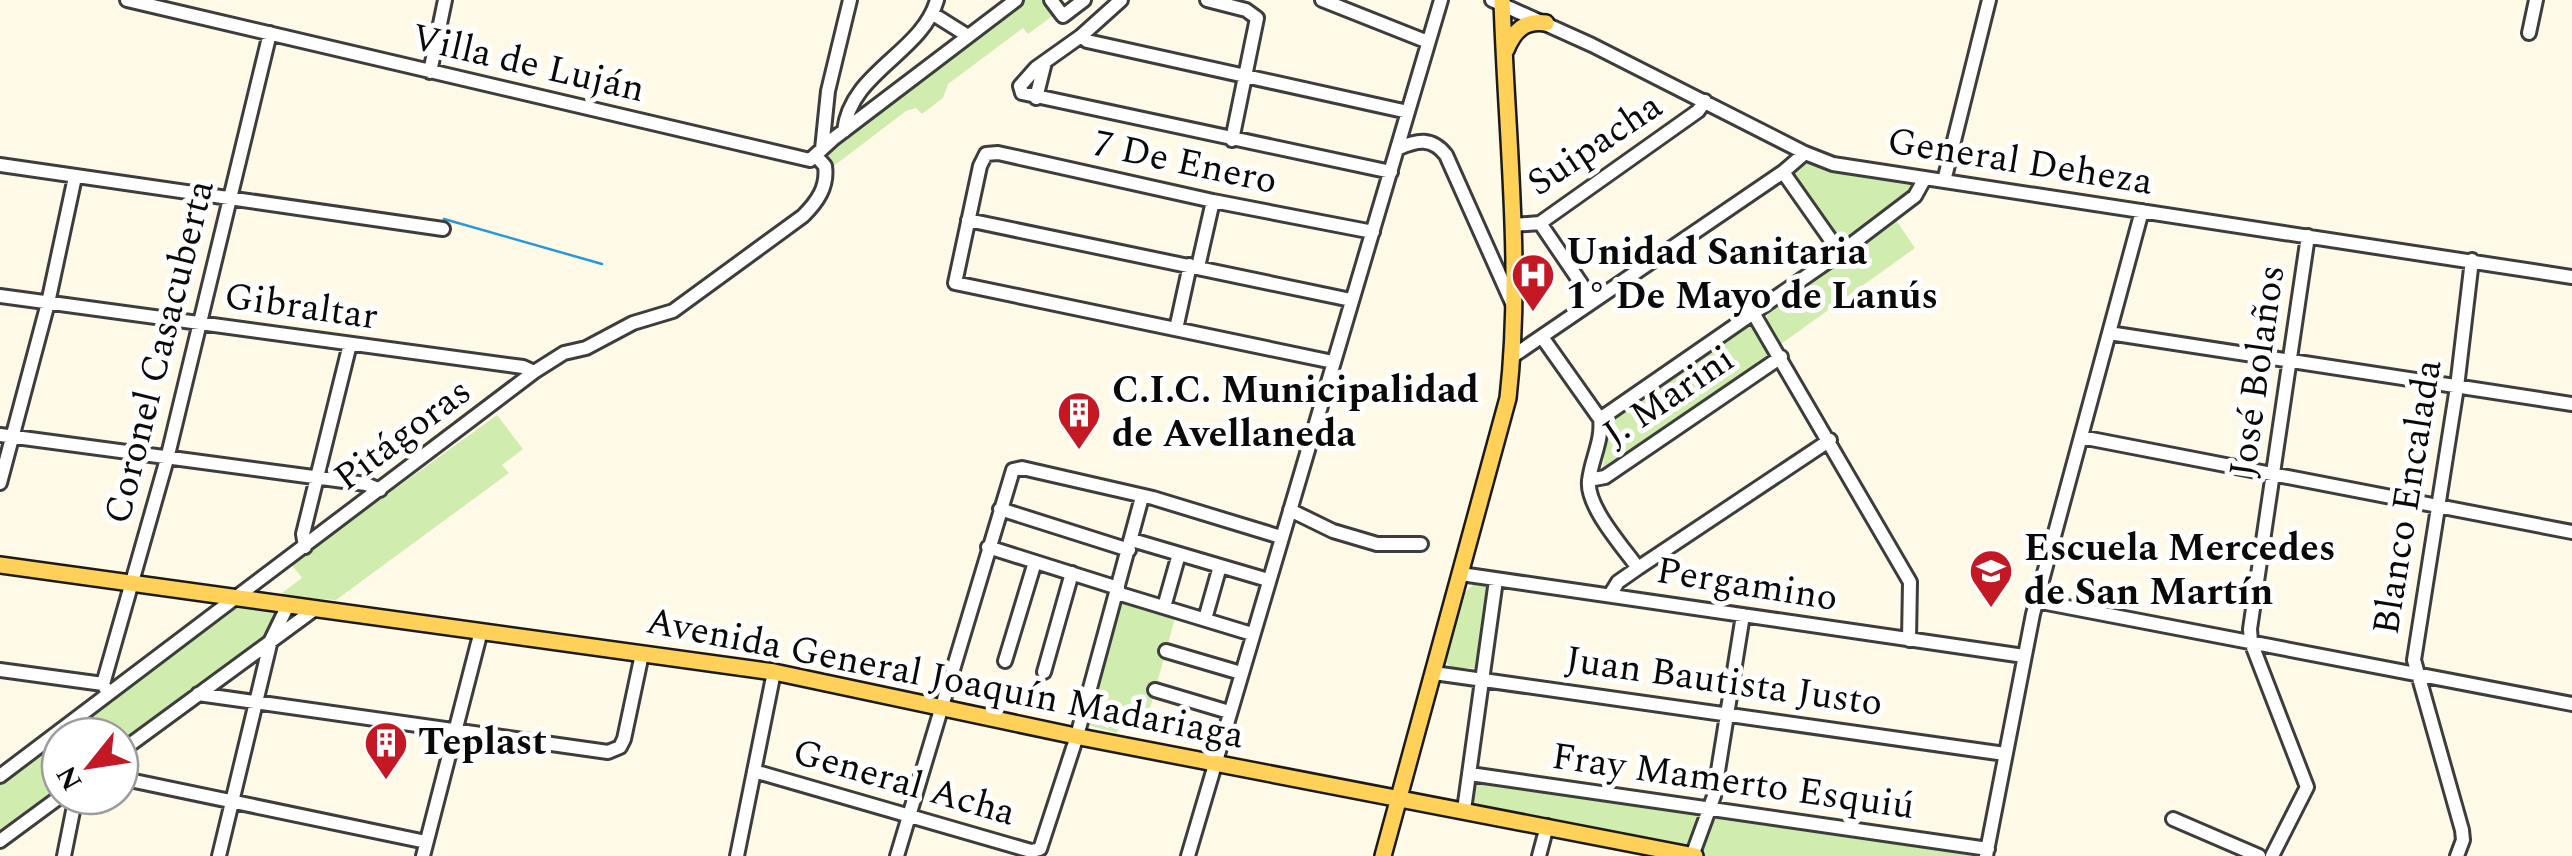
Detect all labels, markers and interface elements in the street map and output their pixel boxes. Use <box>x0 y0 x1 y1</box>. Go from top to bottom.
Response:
street label: Villa de Luján <box>406 9 650 119</box>
street label: Suipacha <box>1516 78 1675 212</box>
street label: General Deheza <box>1883 112 2157 212</box>
street label: 7 De Enero <box>1088 115 1282 211</box>
street label: Coronel Casacuberta <box>89 174 231 530</box>
place label: Unidad Sanitaria 1° De Mayo de Lanús <box>1566 224 1938 326</box>
hospital icon: Unidad Sanitaria 1° De Mayo de Lanús <box>1510 252 1556 313</box>
street label: José Bolaños <box>2214 261 2302 481</box>
street label: Gibraltar <box>220 268 382 346</box>
street label: J. Marini <box>1591 332 1747 462</box>
street label: Blanco Encalada <box>2358 355 2458 639</box>
place label: C.I.C. Municipalidad de Avellaneda <box>1112 362 1479 464</box>
street label: Pitágoras <box>322 364 484 506</box>
building icon: C.I.C. Municipalidad de Avellaneda <box>1056 390 1102 451</box>
place label: Escuela Mercedes de San Martín <box>2024 520 2336 622</box>
street label: Pergamino <box>1652 542 1842 628</box>
school or university icon: Escuela Mercedes de San Martín <box>1968 548 2014 609</box>
street label: Avenida General Joaquín Madariaga <box>641 593 1249 766</box>
street label: Juan Bautista Justo <box>1562 631 1886 733</box>
place label: Teplast <box>418 714 547 772</box>
north arrow <box>40 716 140 816</box>
building icon: Teplast <box>363 720 409 781</box>
street label: General Acha <box>786 724 1022 843</box>
street label: Fray Mamerto Esquiú <box>1548 728 1918 836</box>
text: N <box>45 757 94 798</box>

